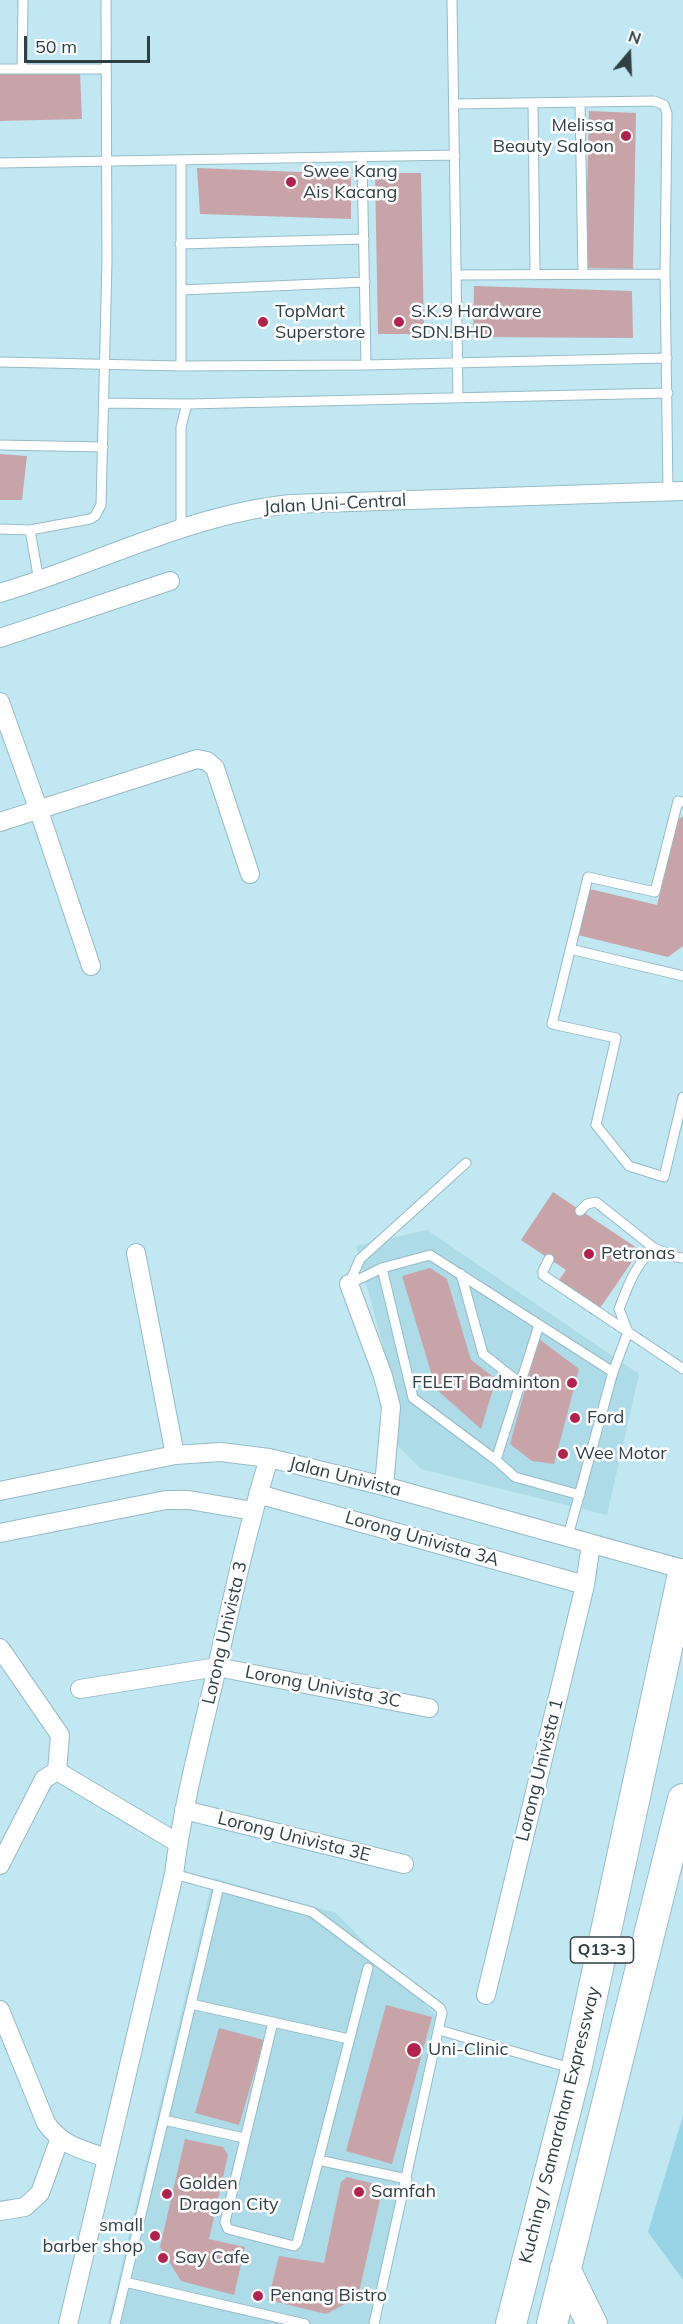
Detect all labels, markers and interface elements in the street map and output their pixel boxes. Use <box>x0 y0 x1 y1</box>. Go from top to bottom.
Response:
scale bar <box>27 24 153 62</box>
north arrow <box>599 24 659 84</box>
text: N <box>626 26 644 48</box>
text: 50 m <box>35 35 77 58</box>
place label: Melissa Beauty Saloon <box>493 115 614 158</box>
marker: Melissa Beauty Saloon <box>619 129 633 143</box>
place label: Swee Kang Ais Kacang <box>303 161 398 204</box>
marker: Swee Kang Ais Kacang <box>284 175 298 189</box>
place label: TopMart Superstore <box>275 301 365 344</box>
place label: S.K.9 Hardware SDN.BHD <box>411 301 542 344</box>
marker: TopMart Superstore <box>256 315 270 329</box>
marker: S.K.9 Hardware SDN.BHD <box>392 315 406 329</box>
street label: Jalan Uni-Central <box>263 489 407 519</box>
place label: Petronas <box>601 1243 675 1265</box>
marker: Petronas <box>582 1247 596 1261</box>
place label: FELET Badminton <box>412 1372 560 1394</box>
marker: FELET Badminton <box>565 1376 579 1390</box>
place label: Ford <box>587 1407 624 1429</box>
marker: Ford <box>568 1411 582 1425</box>
place label: Wee Motor <box>575 1443 667 1465</box>
marker: Wee Motor <box>556 1447 570 1461</box>
street label: Jalan Univista <box>287 1453 403 1501</box>
street label: Lorong Univista 3A <box>342 1507 502 1571</box>
street label: Lorong Univista 3 <box>198 1559 252 1707</box>
street label: Lorong Univista 3C <box>243 1661 403 1713</box>
street label: Lorong Univista 1 <box>512 1697 568 1843</box>
street label: Lorong Univista 3E <box>215 1808 373 1866</box>
road number: Q13-3 <box>570 1937 634 1963</box>
street label: Kuching / Samarahan Expressway <box>515 1984 605 2266</box>
place label: Uni-Clinic <box>428 2039 508 2061</box>
marker: Uni-Clinic <box>405 2041 423 2059</box>
place label: Golden Dragon City <box>179 2173 279 2216</box>
place label: Samfah <box>371 2181 436 2203</box>
marker: Samfah <box>352 2185 366 2199</box>
marker: Golden Dragon City <box>160 2187 174 2201</box>
place label: small barber shop <box>42 2215 143 2258</box>
marker: small barber shop <box>148 2229 162 2243</box>
place label: Say Cafe <box>175 2247 250 2269</box>
marker: Say Cafe <box>156 2251 170 2265</box>
place label: Penang Bistro <box>270 2285 387 2307</box>
marker: Penang Bistro <box>251 2289 265 2303</box>

